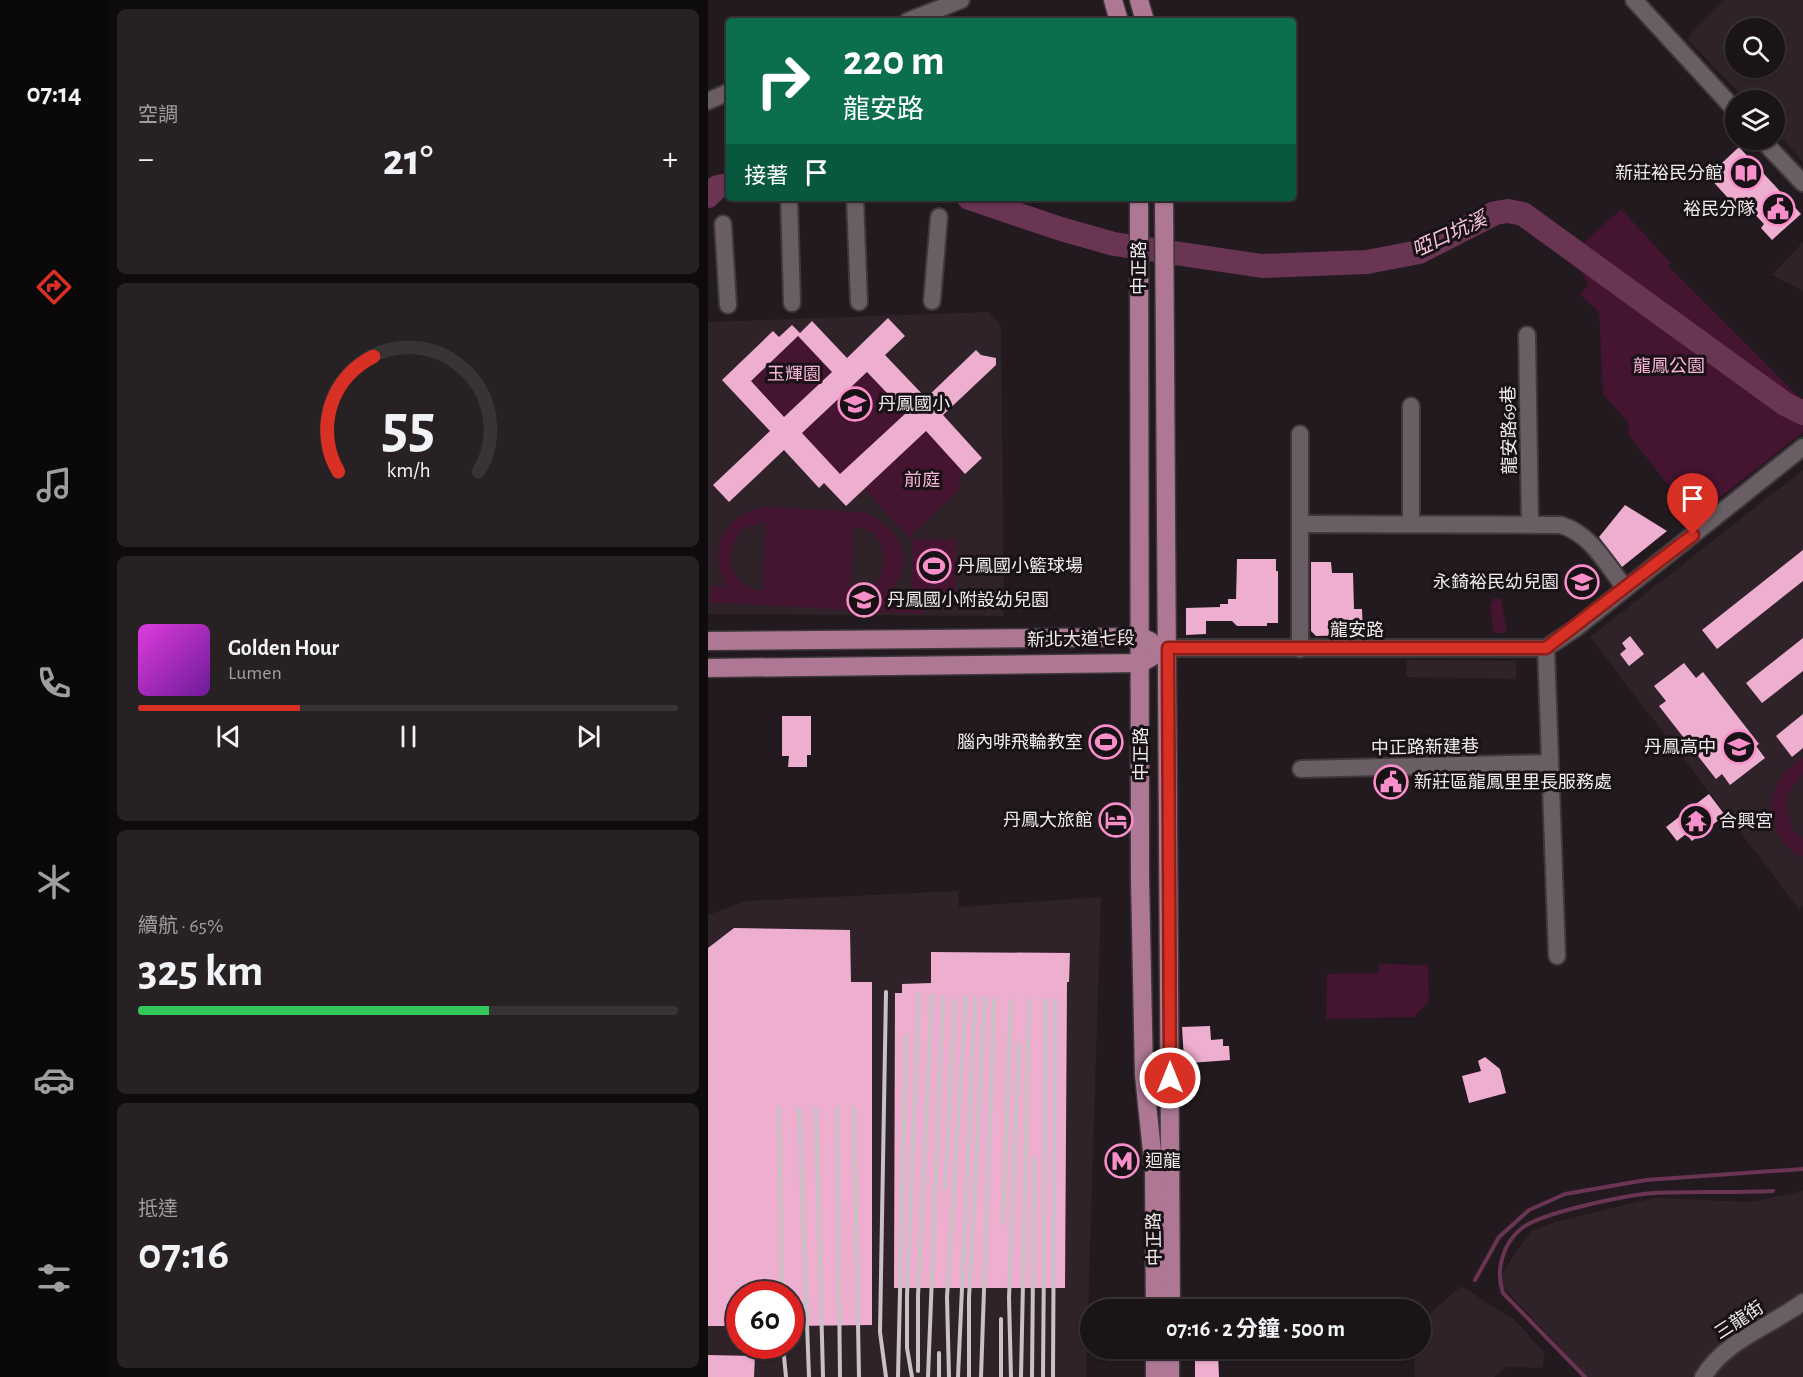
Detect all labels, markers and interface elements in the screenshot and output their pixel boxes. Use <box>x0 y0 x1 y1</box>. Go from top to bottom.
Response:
map controls <box>1725 18 1785 150</box>
button: search <box>1725 18 1785 78</box>
text: 220 m <box>843 40 945 82</box>
icon: right <box>744 42 822 120</box>
text: 07:14 <box>26 80 82 107</box>
button: layers <box>1725 90 1785 150</box>
text: 龍安路 <box>843 96 924 123</box>
text: 空調 <box>138 105 178 125</box>
text: 21° <box>383 138 433 183</box>
text: − <box>138 143 154 176</box>
text: + <box>662 143 678 176</box>
library icon: 新莊裕民分館 <box>1728 155 1764 191</box>
icon: arrive <box>800 156 833 189</box>
place label: 新莊裕民分館 <box>1615 163 1723 183</box>
text: 接著 <box>744 165 788 187</box>
public building icon: 裕民分隊 <box>1760 191 1796 227</box>
place label: 裕民分隊 <box>1683 199 1755 219</box>
water label: 啞口坑溪 <box>1409 207 1493 261</box>
street label: 中正路 <box>1129 241 1149 295</box>
icon: directions <box>33 266 75 308</box>
park label: 龍鳳公園 <box>1633 356 1705 376</box>
park label: 玉輝園 <box>767 365 821 384</box>
street label: 龍安路69巷 <box>1498 385 1520 475</box>
school or university icon: 丹鳳國小 <box>837 386 873 422</box>
place label: 丹鳳國小 <box>878 394 950 414</box>
text: 55 <box>381 396 435 458</box>
text: km/h <box>386 460 430 481</box>
icon: music <box>33 464 75 506</box>
park label: 前庭 <box>904 470 940 490</box>
pin <box>1667 473 1718 535</box>
icon: arrive <box>1676 482 1709 515</box>
sports icon: 丹鳳國小籃球場 <box>916 548 952 584</box>
place label: 丹鳳國小籃球場 <box>957 556 1083 576</box>
school or university icon: 永錡裕民幼兒園 <box>1564 564 1600 600</box>
place label: 永錡裕民幼兒園 <box>1433 572 1559 592</box>
school or university icon: 丹鳳國小附設幼兒園 <box>846 582 882 618</box>
place label: 丹鳳國小附設幼兒園 <box>887 590 1049 610</box>
street label: 龍安路 <box>1330 620 1384 640</box>
street label: 新北大道七段 <box>1027 628 1135 650</box>
text: Golden Hour <box>228 637 339 659</box>
icon: phone <box>33 662 75 704</box>
text: Lumen <box>228 663 282 683</box>
icon: previous <box>212 720 245 753</box>
icon: pause <box>392 720 425 753</box>
icon: next <box>572 720 605 753</box>
sports icon: 腦內啡飛輪教室 <box>1088 724 1124 760</box>
street label: 中正路 <box>1131 727 1151 781</box>
school or university icon: 丹鳳高中 <box>1721 729 1757 765</box>
place label: 腦內啡飛輪教室 <box>957 732 1083 752</box>
street label: 中正路新建巷 <box>1371 736 1479 758</box>
place label: 丹鳳高中 <box>1644 737 1716 757</box>
public building icon: 新莊區龍鳳里里長服務處 <box>1373 764 1409 800</box>
place label: 新莊區龍鳳里里長服務處 <box>1414 772 1612 792</box>
hotel icon: 丹鳳大旅館 <box>1098 802 1134 838</box>
temple icon: 合興宮 <box>1678 803 1714 839</box>
place label: 丹鳳大旅館 <box>1003 810 1093 830</box>
place label: 合興宮 <box>1719 811 1773 831</box>
icon: climate <box>33 861 75 903</box>
text: 續航 · 65% <box>138 916 223 936</box>
text: 325 km <box>138 949 263 994</box>
position arrow <box>1138 1046 1202 1110</box>
icon: car <box>33 1059 75 1101</box>
metro station icon: 迴龍 <box>1104 1143 1140 1179</box>
place label: 迴龍 <box>1145 1151 1181 1171</box>
text: 抵達 <box>138 1199 178 1219</box>
street label: 中正路 <box>1144 1212 1164 1266</box>
text: 07:16 <box>138 1232 229 1277</box>
icon: filters <box>33 1257 75 1299</box>
speed limit sign: 60 <box>726 1281 804 1359</box>
street label: 三龍街 <box>1711 1297 1767 1343</box>
text: 07:16 · 2 分鐘 · 500 m <box>1166 1318 1345 1340</box>

